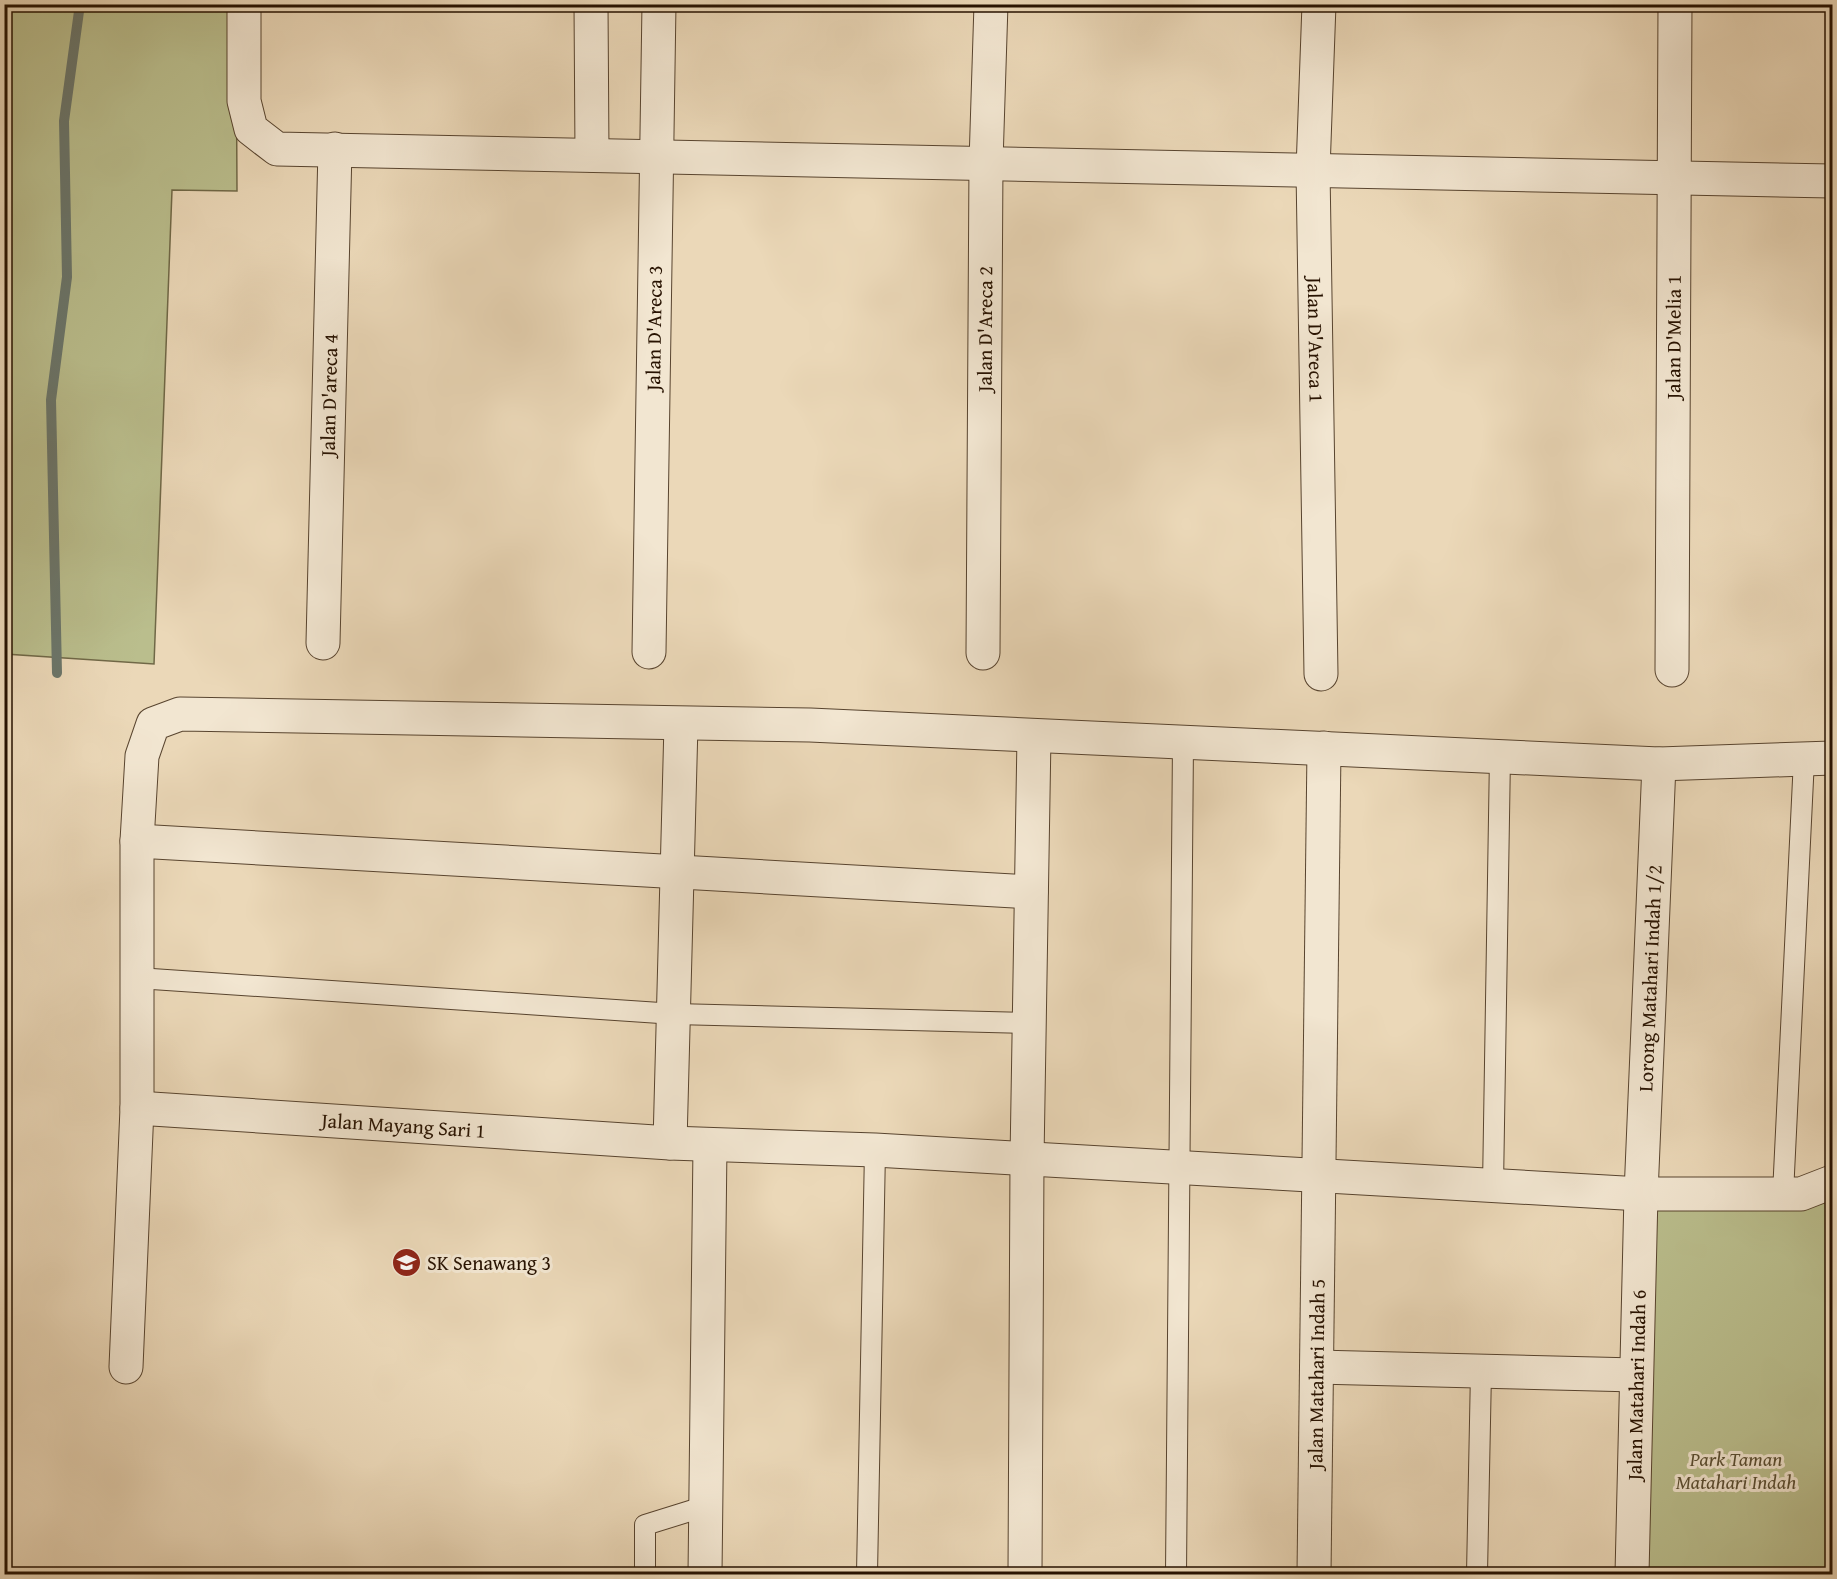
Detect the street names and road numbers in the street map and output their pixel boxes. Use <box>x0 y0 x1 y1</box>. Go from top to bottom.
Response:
street label: Jalan D'Areca 3 <box>638 265 669 394</box>
street label: Jalan D'Areca 2 <box>970 266 999 395</box>
street label: Jalan D'Areca 1 <box>1301 274 1332 403</box>
street label: Jalan D'Melia 1 <box>1658 275 1688 402</box>
street label: Jalan D'areca 4 <box>312 333 345 460</box>
street label: Lorong Matahari Indah 1/2 <box>1630 864 1669 1092</box>
street label: Jalan Mayang Sari 1 <box>318 1105 486 1145</box>
street label: Jalan Matahari Indah 5 <box>1300 1279 1332 1472</box>
street label: Jalan Matahari Indah 6 <box>1619 1289 1653 1484</box>

